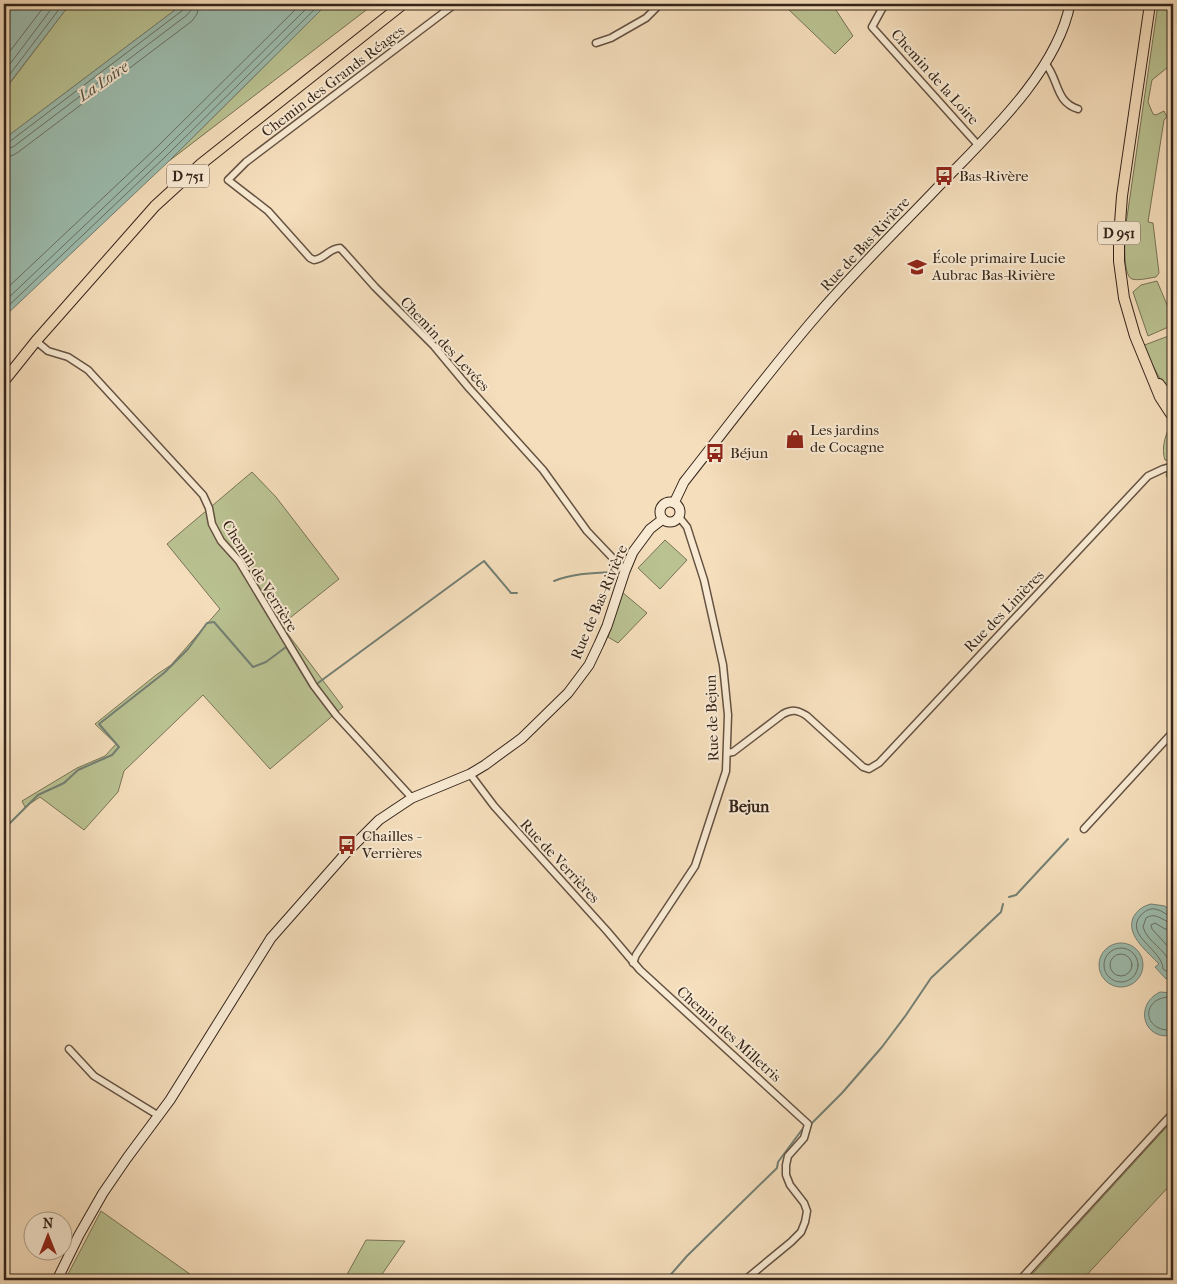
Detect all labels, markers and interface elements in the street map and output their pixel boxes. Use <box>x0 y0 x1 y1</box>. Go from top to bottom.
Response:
street label: Chemin des Grands Réages <box>258 21 408 141</box>
street label: Chemin de la Loire <box>887 25 983 129</box>
water label: La Loire <box>73 57 132 106</box>
road number: D 751 <box>167 165 209 188</box>
bus stop icon: Bas-Rivère <box>933 165 955 187</box>
place label: Bas-Rivère <box>959 167 1029 185</box>
street label: Rue de Bas-Rivière <box>817 193 914 295</box>
road number: D 951 <box>1098 222 1140 244</box>
place label: École primaire Lucie Aubrac Bas-Rivière <box>931 249 1066 284</box>
school or university icon: École primaire Lucie Aubrac Bas-Rivière <box>906 256 928 278</box>
street label: Chemin des Levées <box>396 293 494 395</box>
place label: Les jardins de Cocagne <box>810 421 885 456</box>
shop icon: Les jardins de Cocagne <box>784 428 806 450</box>
bus stop icon: Béjun <box>704 442 726 464</box>
place label: Béjun <box>730 444 769 462</box>
street label: Chemin de Verrière <box>218 517 302 636</box>
street label: Rue de Bas-Rivière <box>567 542 631 662</box>
street label: Rue des Linières <box>960 566 1048 656</box>
street label: Rue de Bejun <box>701 674 723 762</box>
district label: Bejun <box>729 797 770 816</box>
street label: Rue de Verrières <box>516 815 604 907</box>
place label: Chailles - Verrières <box>361 827 423 862</box>
bus stop icon: Chailles - Verrières <box>336 834 358 856</box>
street label: Chemin des Milletris <box>673 982 785 1086</box>
north arrow <box>22 1212 72 1262</box>
text: N <box>43 1215 54 1232</box>

